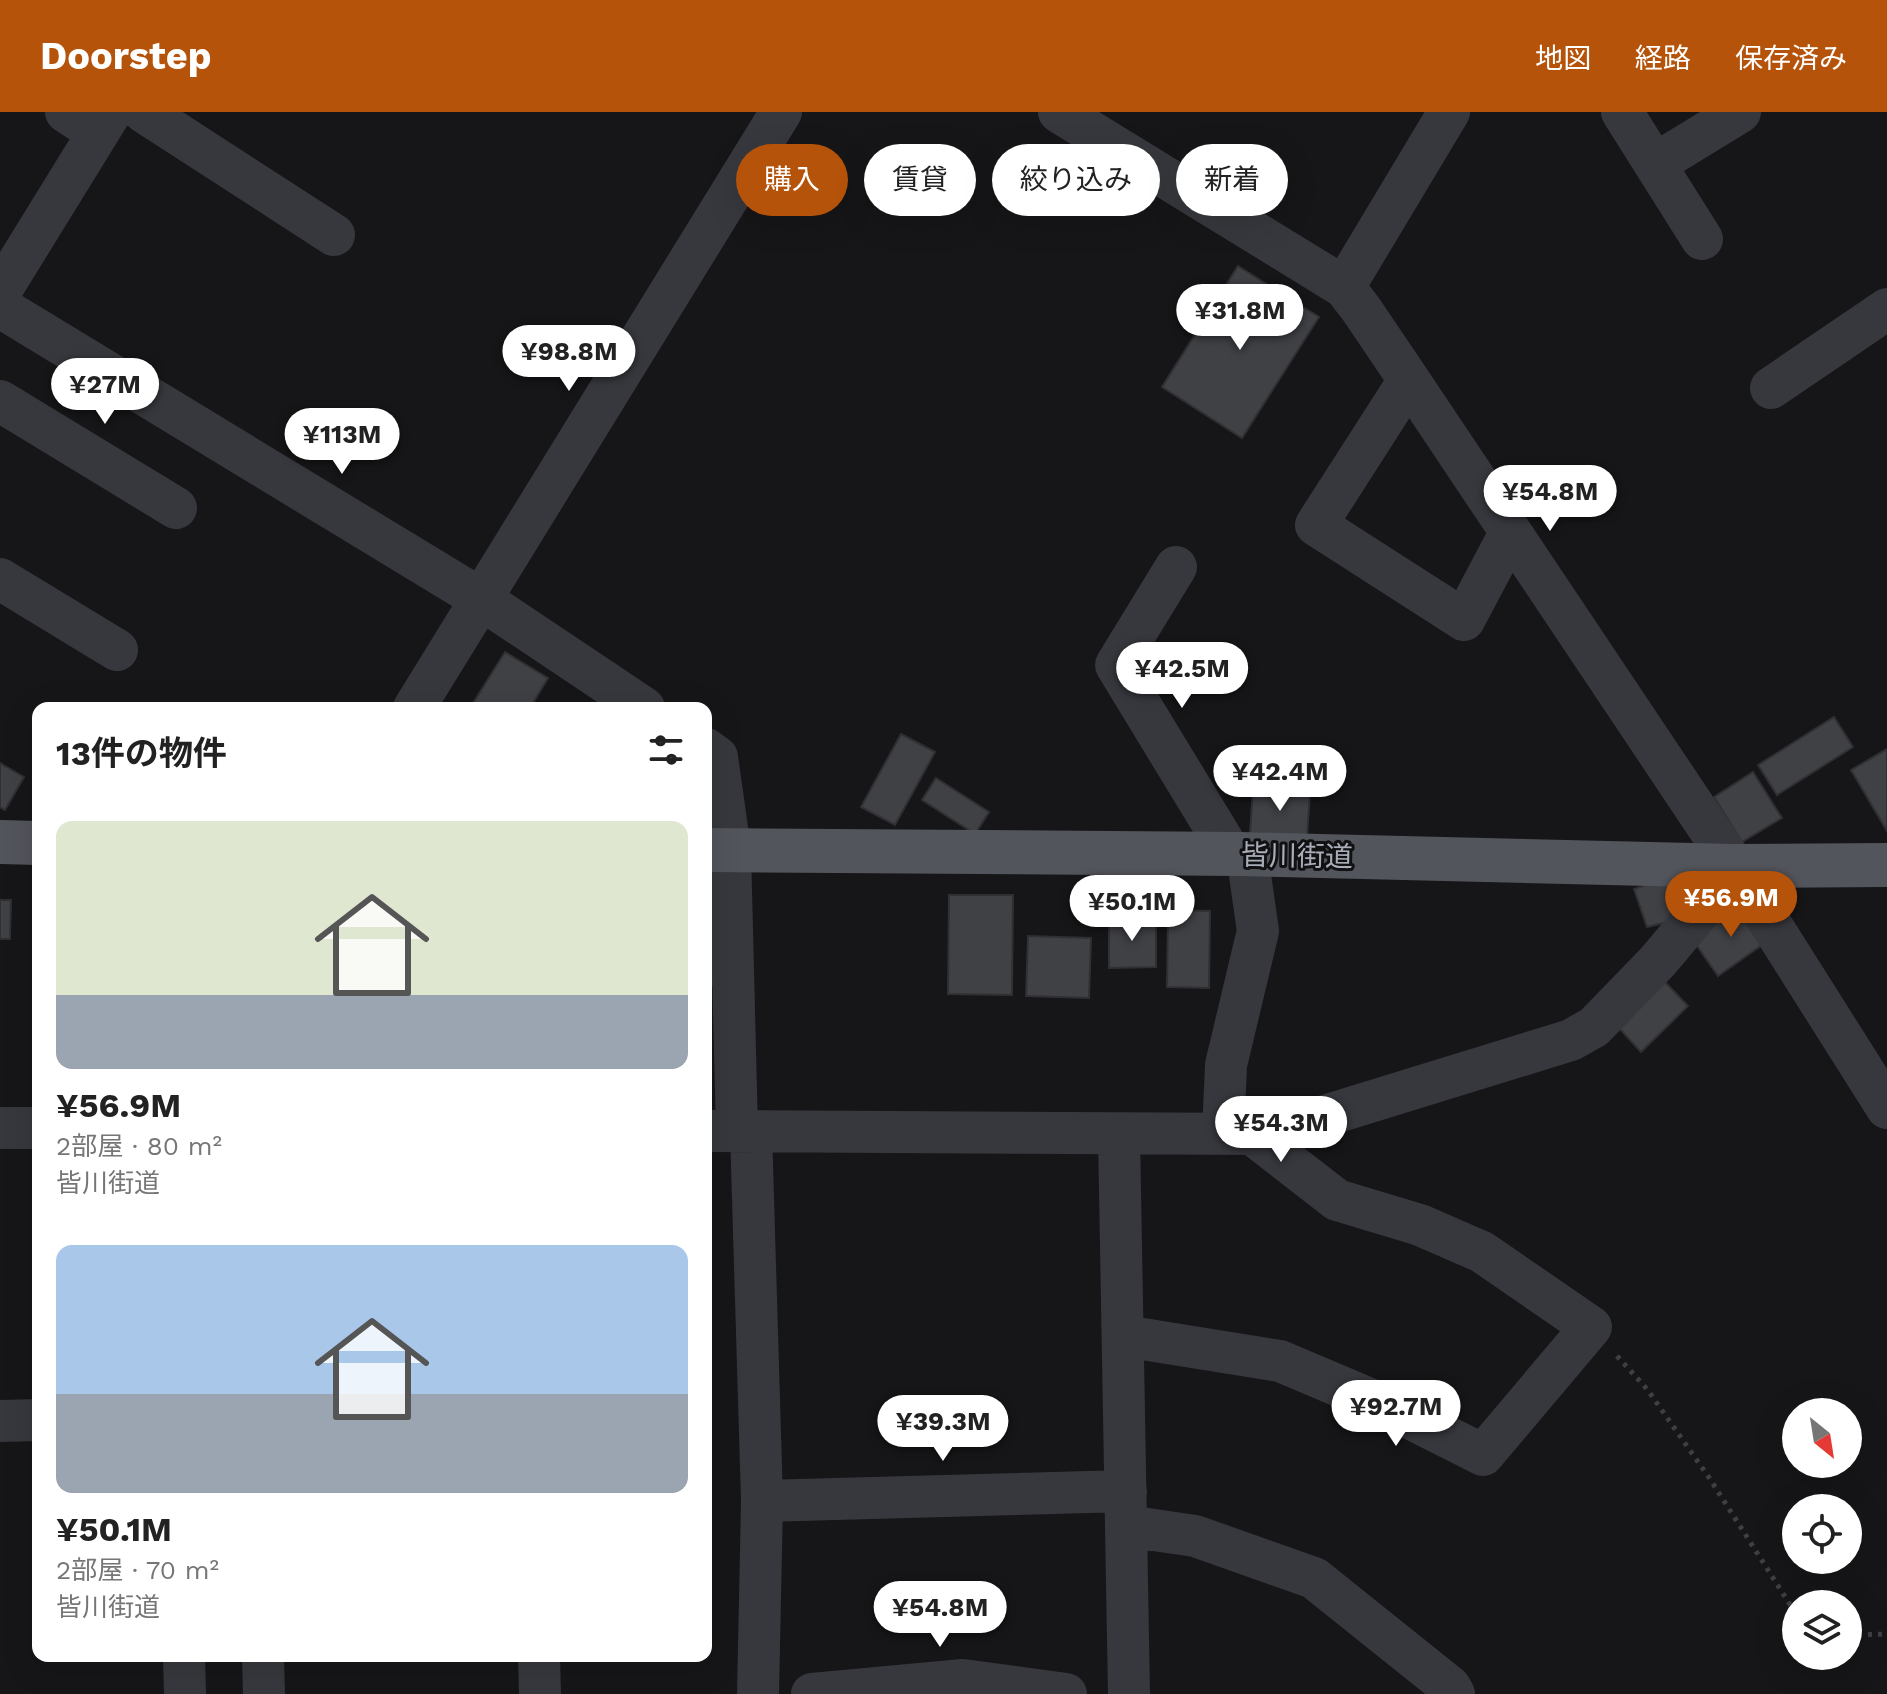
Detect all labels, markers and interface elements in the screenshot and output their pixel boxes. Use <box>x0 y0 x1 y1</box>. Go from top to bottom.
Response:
text: Doorstep <box>40 34 212 78</box>
text: 地図 <box>1535 42 1591 75</box>
text: 経路 <box>1635 42 1691 75</box>
text: 保存済み <box>1735 42 1847 75</box>
chip: 購入 <box>736 144 848 216</box>
chip: 賃貸 <box>864 144 976 216</box>
chip: 絞り込み <box>992 144 1160 216</box>
chip: 新着 <box>1176 144 1288 216</box>
pin: ¥31.8M <box>1175 284 1305 352</box>
text: ¥31.8M <box>1194 295 1286 325</box>
pin: ¥98.8M <box>504 325 634 393</box>
text: ¥98.8M <box>520 336 618 366</box>
pin: ¥27M <box>58 358 152 426</box>
text: ¥27M <box>69 369 141 399</box>
pin: ¥113M <box>286 408 398 476</box>
text: ¥113M <box>303 419 381 449</box>
pin: ¥54.8M <box>1485 465 1615 533</box>
text: ¥54.8M <box>1502 476 1598 506</box>
pin: ¥42.5M <box>1117 642 1247 710</box>
text: ¥42.5M <box>1134 653 1230 683</box>
icon: filters <box>644 728 688 772</box>
text: 13件の物件 <box>56 733 227 773</box>
pin: ¥42.4M <box>1215 745 1345 813</box>
text: ¥42.4M <box>1231 756 1329 786</box>
street label: 皆川街道 <box>1241 839 1353 873</box>
pin: ¥56.9M <box>1666 871 1796 939</box>
icon: home <box>300 873 444 1017</box>
pin: ¥50.1M <box>1067 875 1197 943</box>
text: ¥56.9M <box>1683 882 1779 912</box>
text: ¥50.1M <box>1088 886 1176 916</box>
text: ¥56.9M <box>56 1085 181 1125</box>
pin: ¥54.3M <box>1216 1096 1346 1164</box>
text: ¥54.3M <box>1233 1107 1329 1137</box>
text: 2部屋 · 80 m² <box>56 1131 222 1161</box>
text: 皆川街道 <box>56 1168 160 1198</box>
icon: home <box>300 1297 444 1441</box>
pin: ¥92.7M <box>1331 1380 1461 1448</box>
text: ¥92.7M <box>1350 1391 1442 1421</box>
pin: ¥39.3M <box>878 1395 1008 1463</box>
north arrow <box>1782 1398 1862 1478</box>
map controls <box>1782 1398 1862 1670</box>
text: ¥39.3M <box>895 1406 991 1436</box>
button: locate <box>1782 1494 1862 1574</box>
text: ¥50.1M <box>56 1509 172 1549</box>
text: 2部屋 · 70 m² <box>56 1555 219 1585</box>
pin: ¥54.8M <box>875 1581 1005 1649</box>
button: layers <box>1782 1590 1862 1670</box>
text: 皆川街道 <box>56 1592 160 1622</box>
text: ¥54.8M <box>892 1592 988 1622</box>

